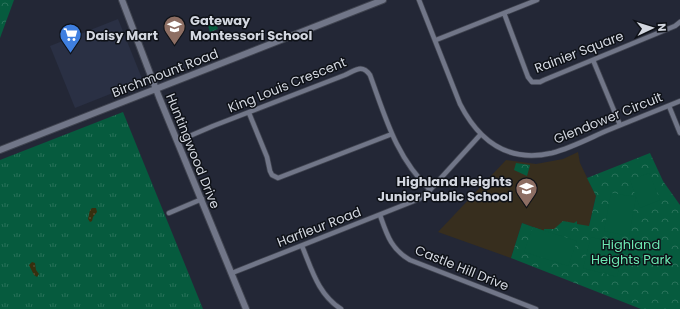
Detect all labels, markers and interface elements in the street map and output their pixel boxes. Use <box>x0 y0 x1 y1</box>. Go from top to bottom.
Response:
north arrow <box>632 8 672 48</box>
place label: Gateway Montessori School <box>190 11 312 45</box>
school or university icon: Gateway Montessori School <box>161 14 187 47</box>
supermarket icon: Daisy Mart <box>58 22 84 55</box>
text: N <box>654 23 670 32</box>
place label: Daisy Mart <box>86 26 158 45</box>
street label: Rainier Square <box>532 26 626 78</box>
street label: Birchmount Road <box>109 44 221 102</box>
street label: King Louis Crescent <box>225 52 349 117</box>
street label: Glendower Circuit <box>551 87 666 149</box>
street label: Huntingwood Drive <box>161 90 225 212</box>
place label: Highland Heights Junior Public School <box>378 172 512 206</box>
school or university icon: Highland Heights Junior Public School <box>514 175 540 208</box>
street label: Harfleur Road <box>274 202 364 252</box>
park label: Highland Heights Park <box>591 235 671 269</box>
street label: Castle Hill Drive <box>412 241 512 295</box>

